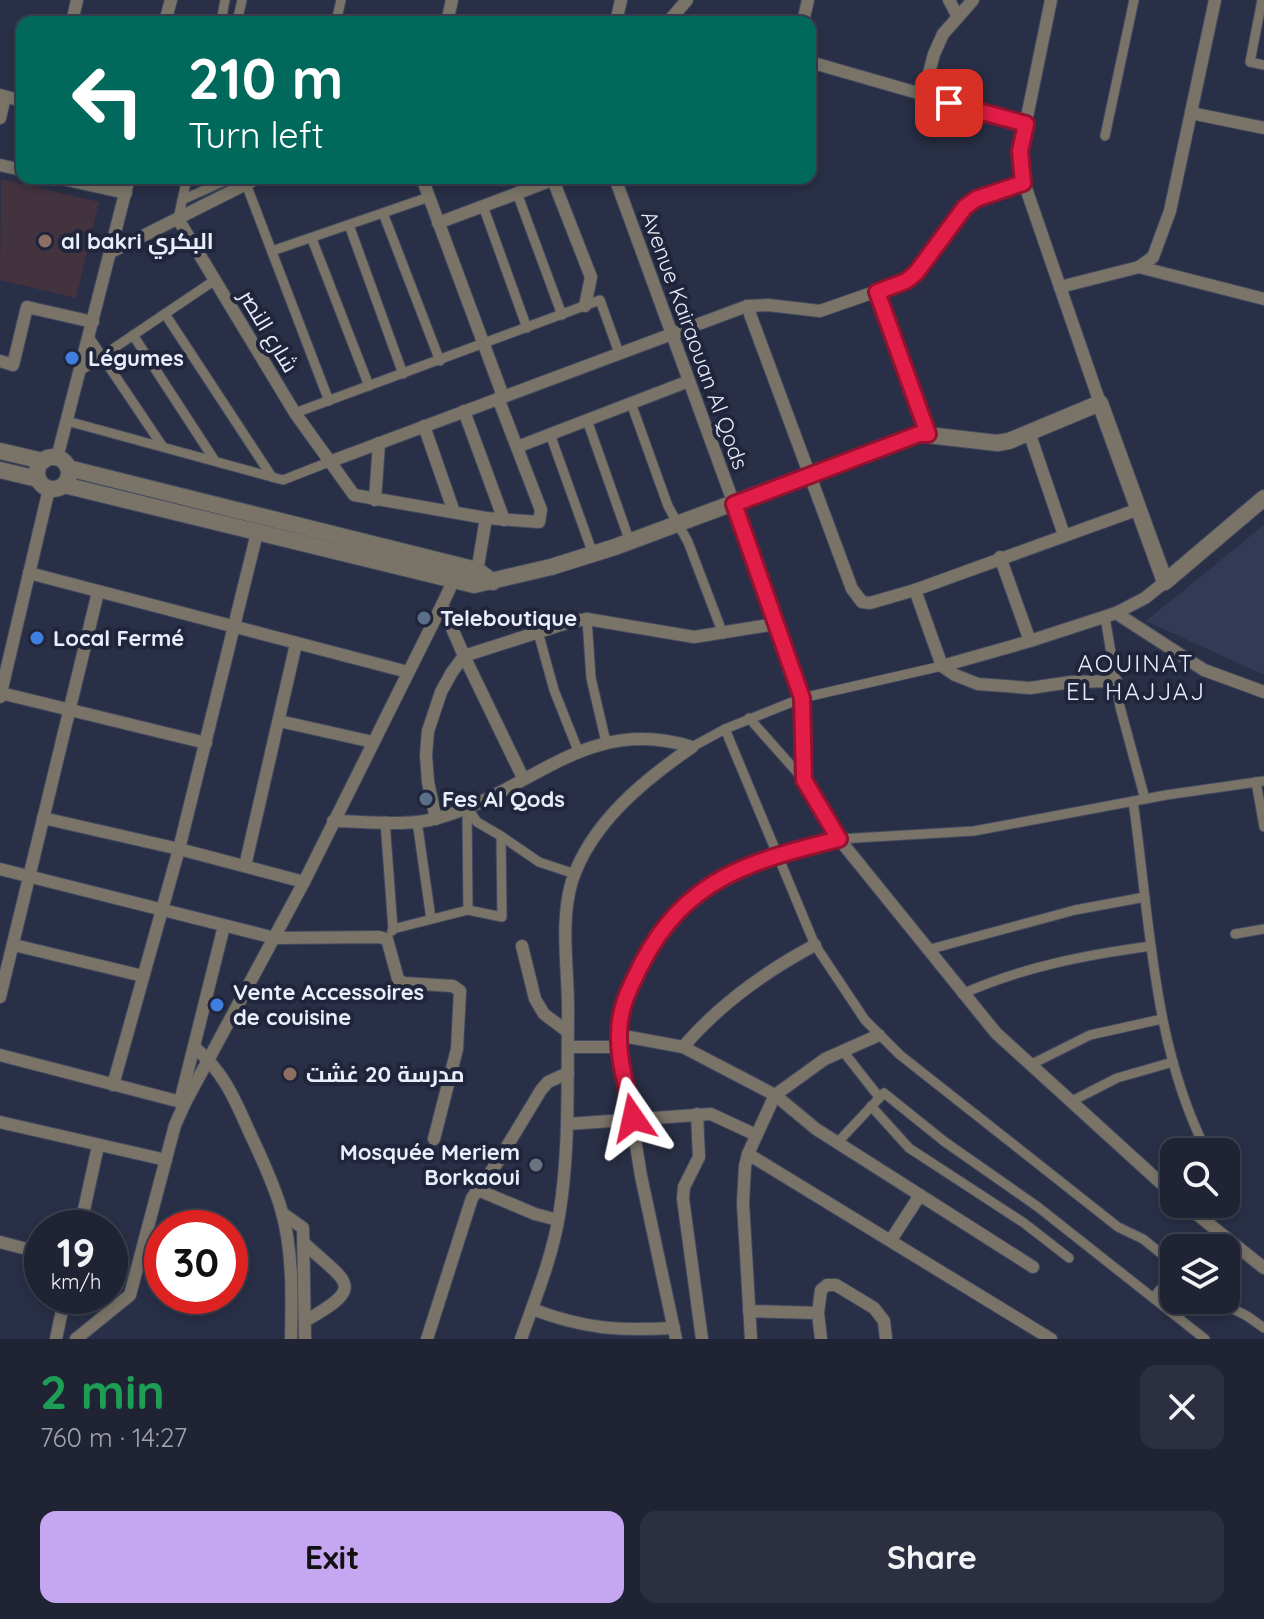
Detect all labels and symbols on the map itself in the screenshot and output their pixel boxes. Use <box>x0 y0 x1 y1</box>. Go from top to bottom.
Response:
pin <box>915 69 983 137</box>
street label: Avenue Kairaouan Al Qods <box>635 207 755 473</box>
place label: al bakri البكري <box>61 227 214 259</box>
marker: al bakri البكري <box>36 232 54 250</box>
street label: شارع النصر <box>232 283 305 378</box>
place label: Légumes <box>88 344 184 372</box>
marker: Légumes <box>63 349 81 367</box>
place label: Teleboutique <box>440 604 577 632</box>
marker: Teleboutique <box>415 609 433 627</box>
place label: Local Fermé <box>53 624 184 652</box>
marker: Local Fermé <box>28 629 46 647</box>
district label: AOUINAT EL HAJJAJ <box>1066 648 1206 706</box>
place label: Fes Al Qods <box>442 785 565 813</box>
marker: Fes Al Qods <box>417 790 435 808</box>
place label: Vente Accessoires de couisine <box>233 978 424 1031</box>
marker: Vente Accessoires de couisine <box>208 996 226 1014</box>
place label: مدرسة 20 غشت <box>306 1060 465 1088</box>
marker: مدرسة 20 غشت <box>281 1065 299 1083</box>
position arrow <box>591 1076 675 1160</box>
place label: Mosquée Meriem Borkaoui <box>340 1138 520 1191</box>
marker: Mosquée Meriem Borkaoui <box>527 1156 545 1174</box>
speed limit sign: 30 <box>144 1210 248 1314</box>

